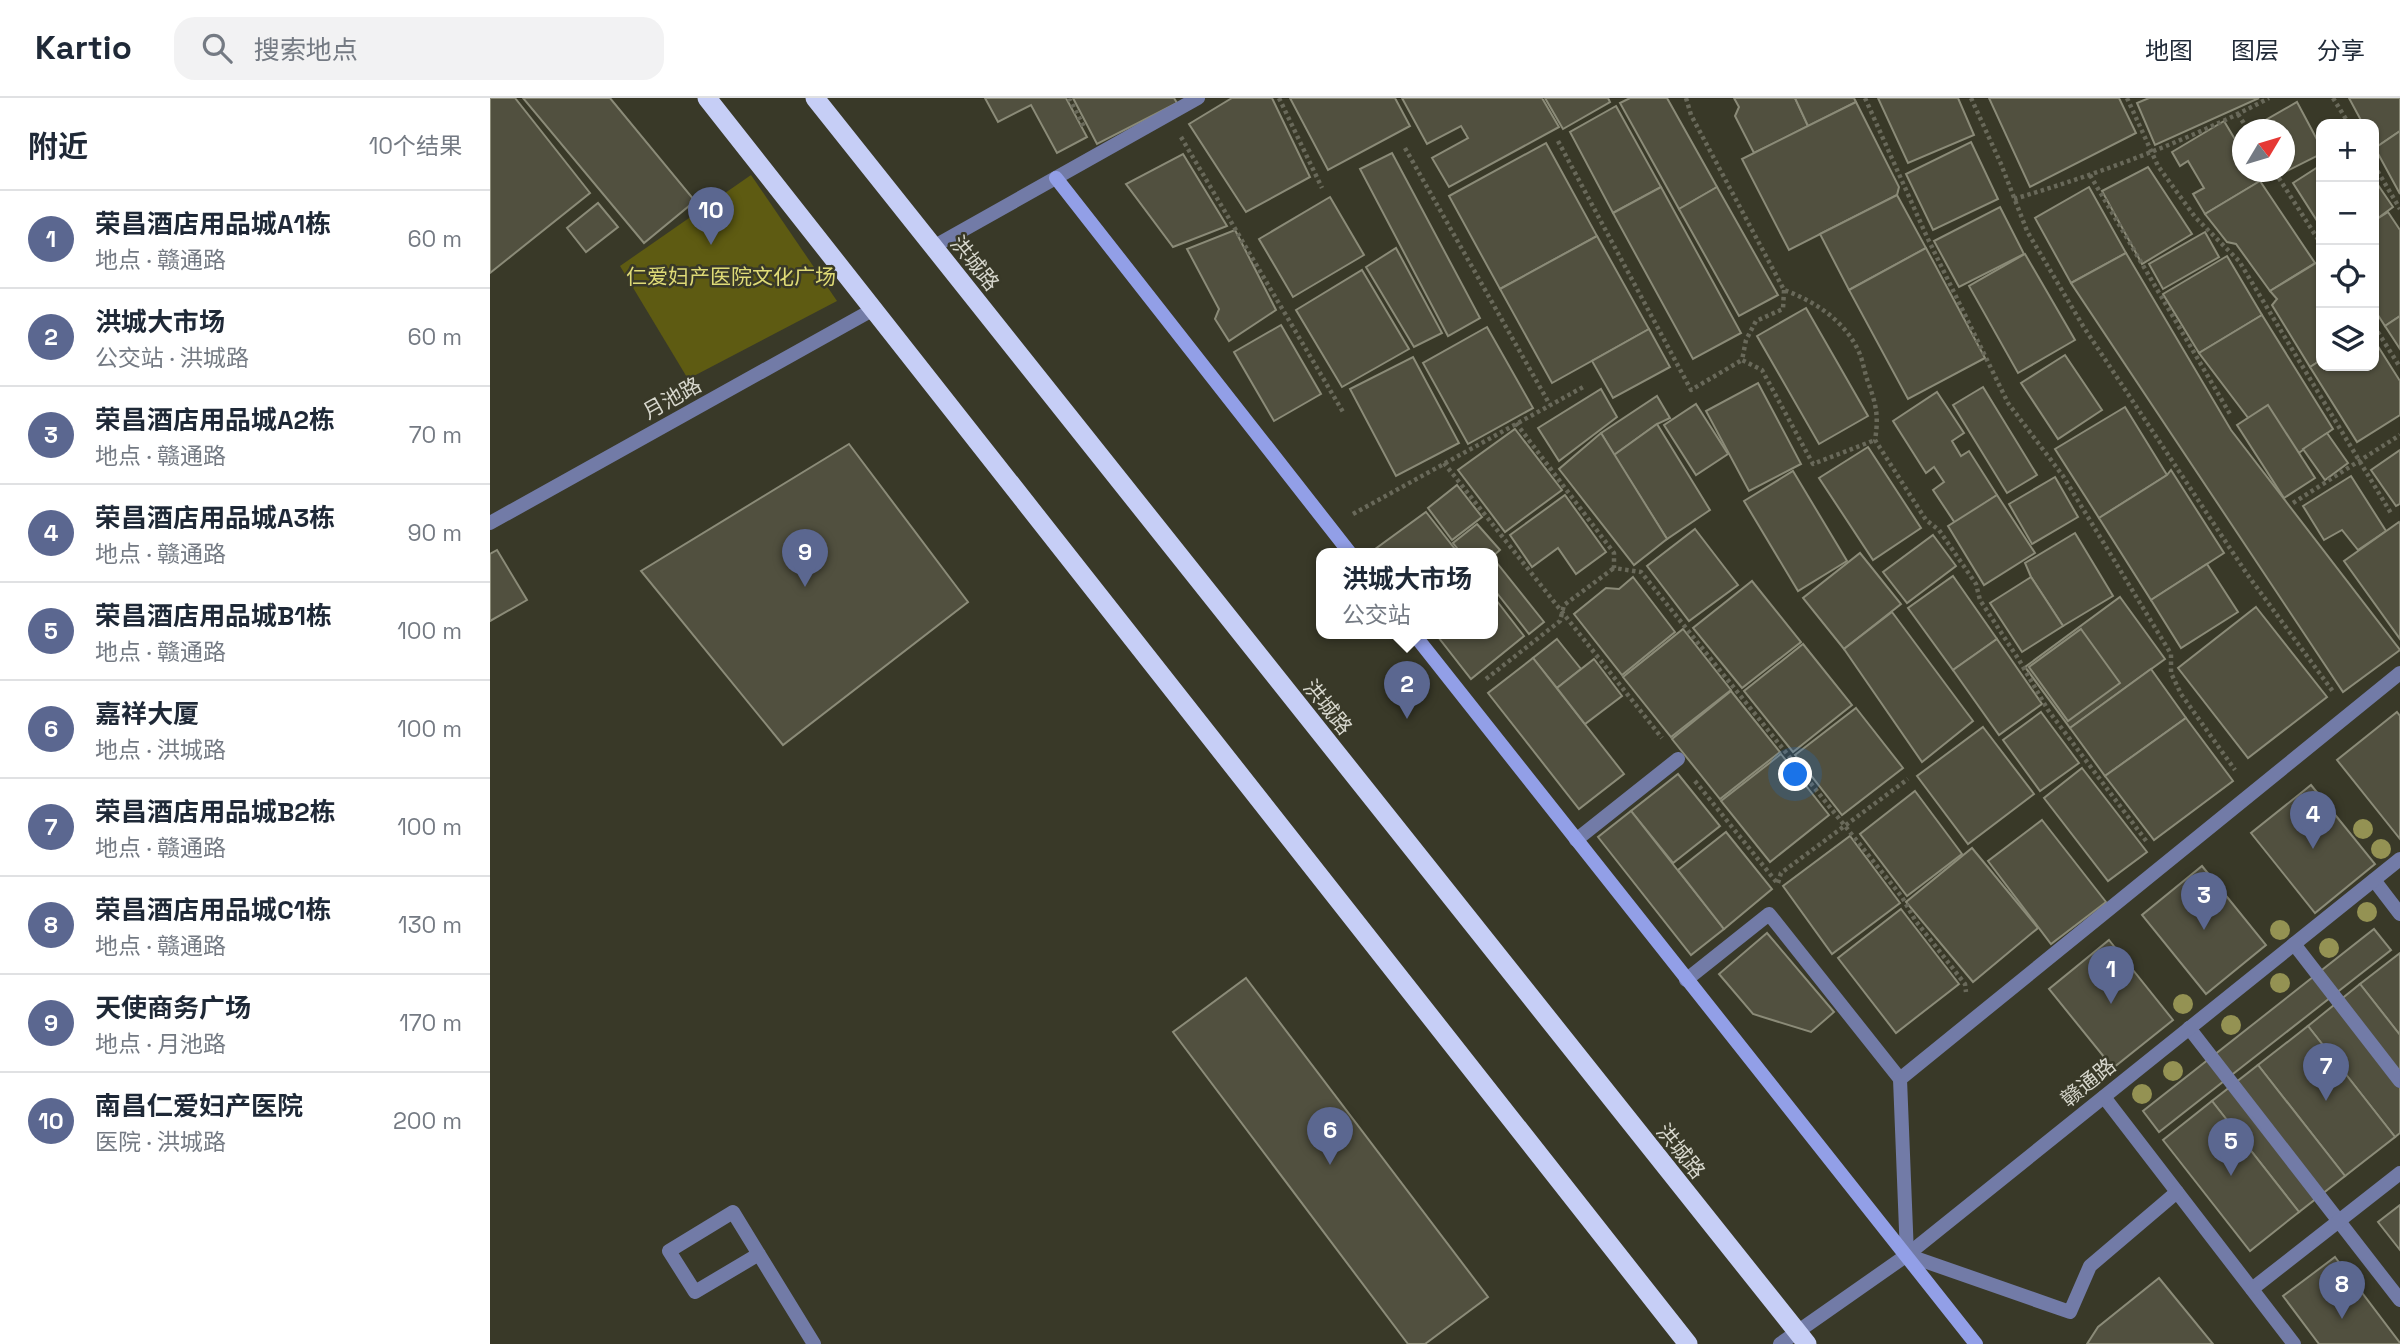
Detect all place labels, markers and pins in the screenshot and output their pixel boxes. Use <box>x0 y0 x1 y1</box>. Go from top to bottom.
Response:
pin: 10 <box>688 187 734 245</box>
pin: 9 <box>782 529 828 587</box>
pin: 2 <box>1384 661 1430 719</box>
pin: 4 <box>2290 791 2336 849</box>
pin: 3 <box>2181 872 2227 930</box>
pin: 1 <box>2088 946 2134 1004</box>
pin: 7 <box>2303 1043 2349 1101</box>
pin: 6 <box>1307 1107 1353 1165</box>
pin: 5 <box>2208 1118 2254 1176</box>
pin: 8 <box>2319 1261 2365 1319</box>

